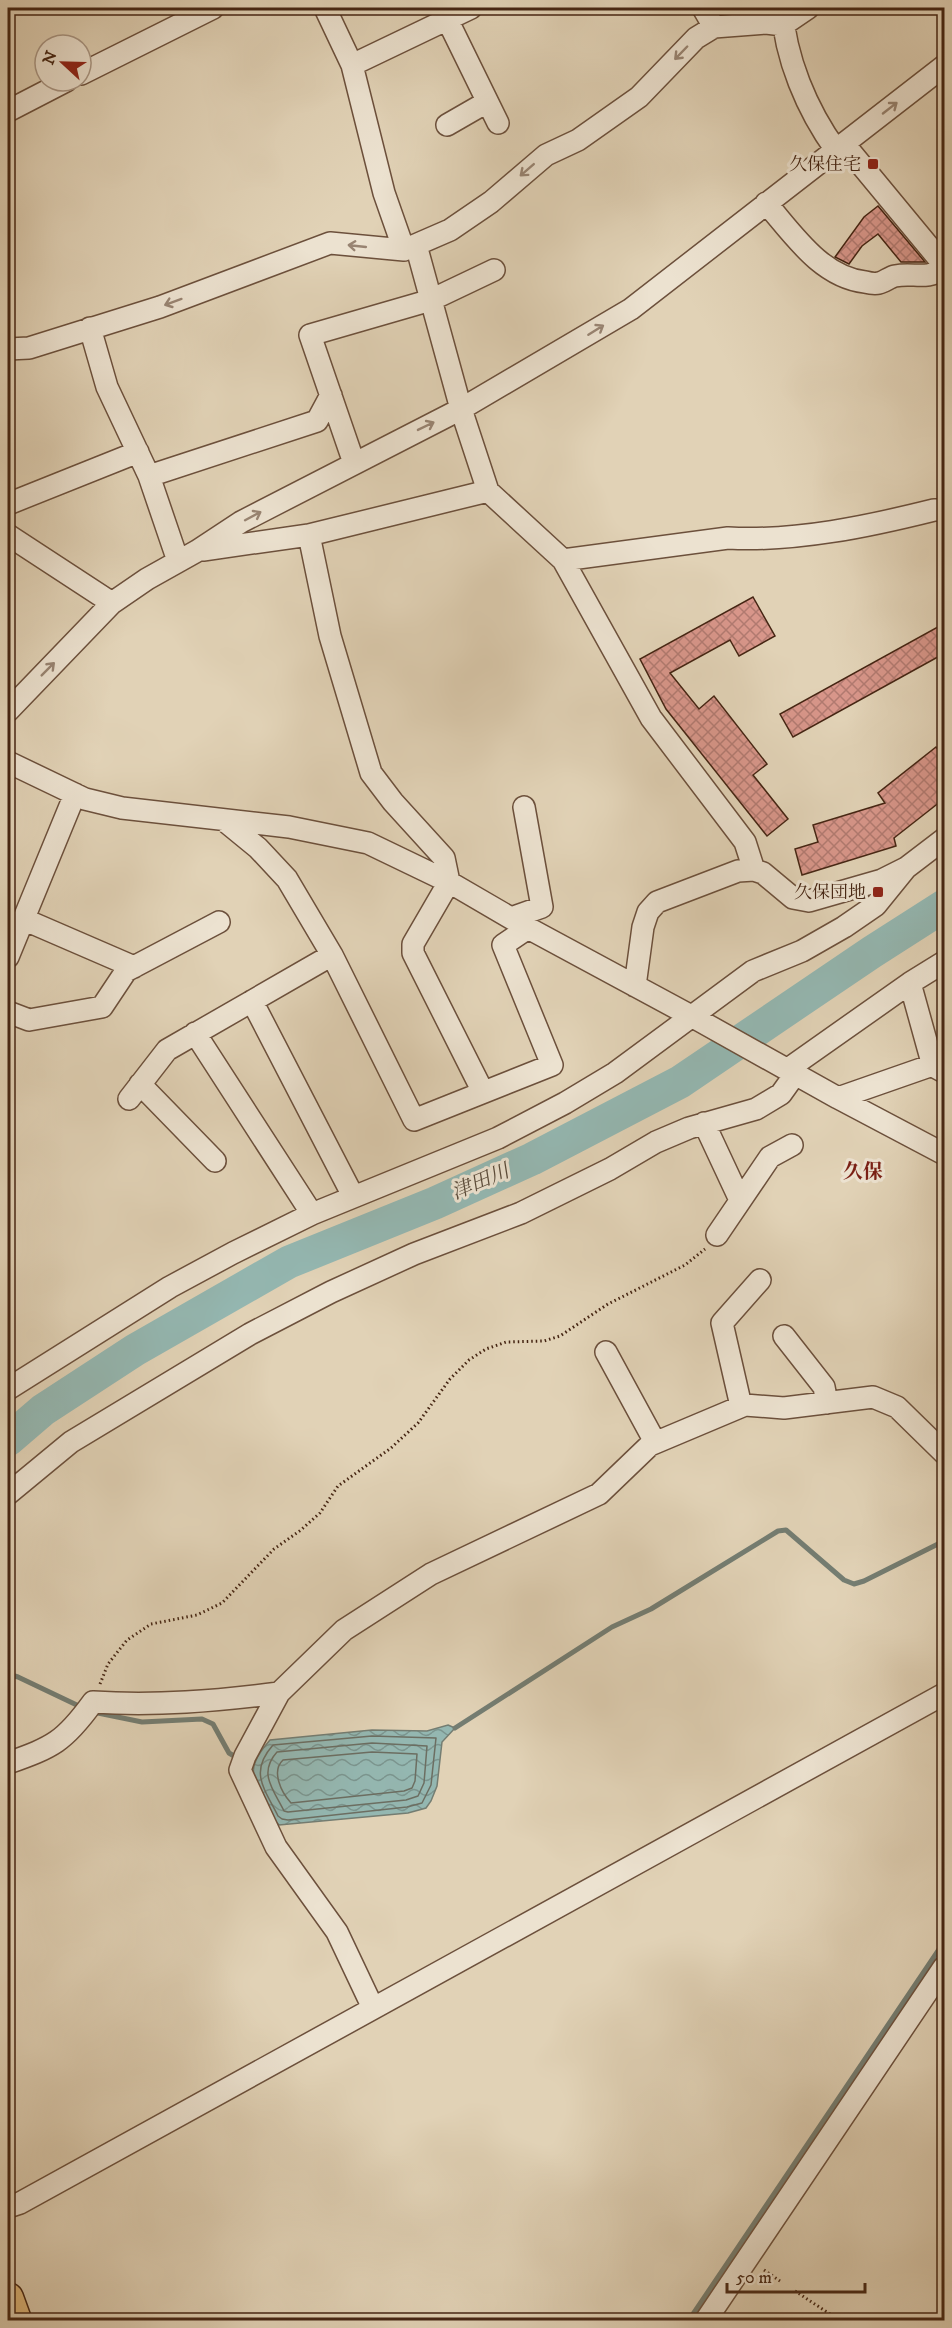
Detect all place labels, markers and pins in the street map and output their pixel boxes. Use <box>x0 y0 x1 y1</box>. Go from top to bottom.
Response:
place label: 久保住宅 <box>789 154 861 176</box>
marker: 久保住宅 <box>866 157 880 171</box>
place label: 久保団地 <box>794 882 866 904</box>
marker: 久保団地 <box>871 885 885 899</box>

